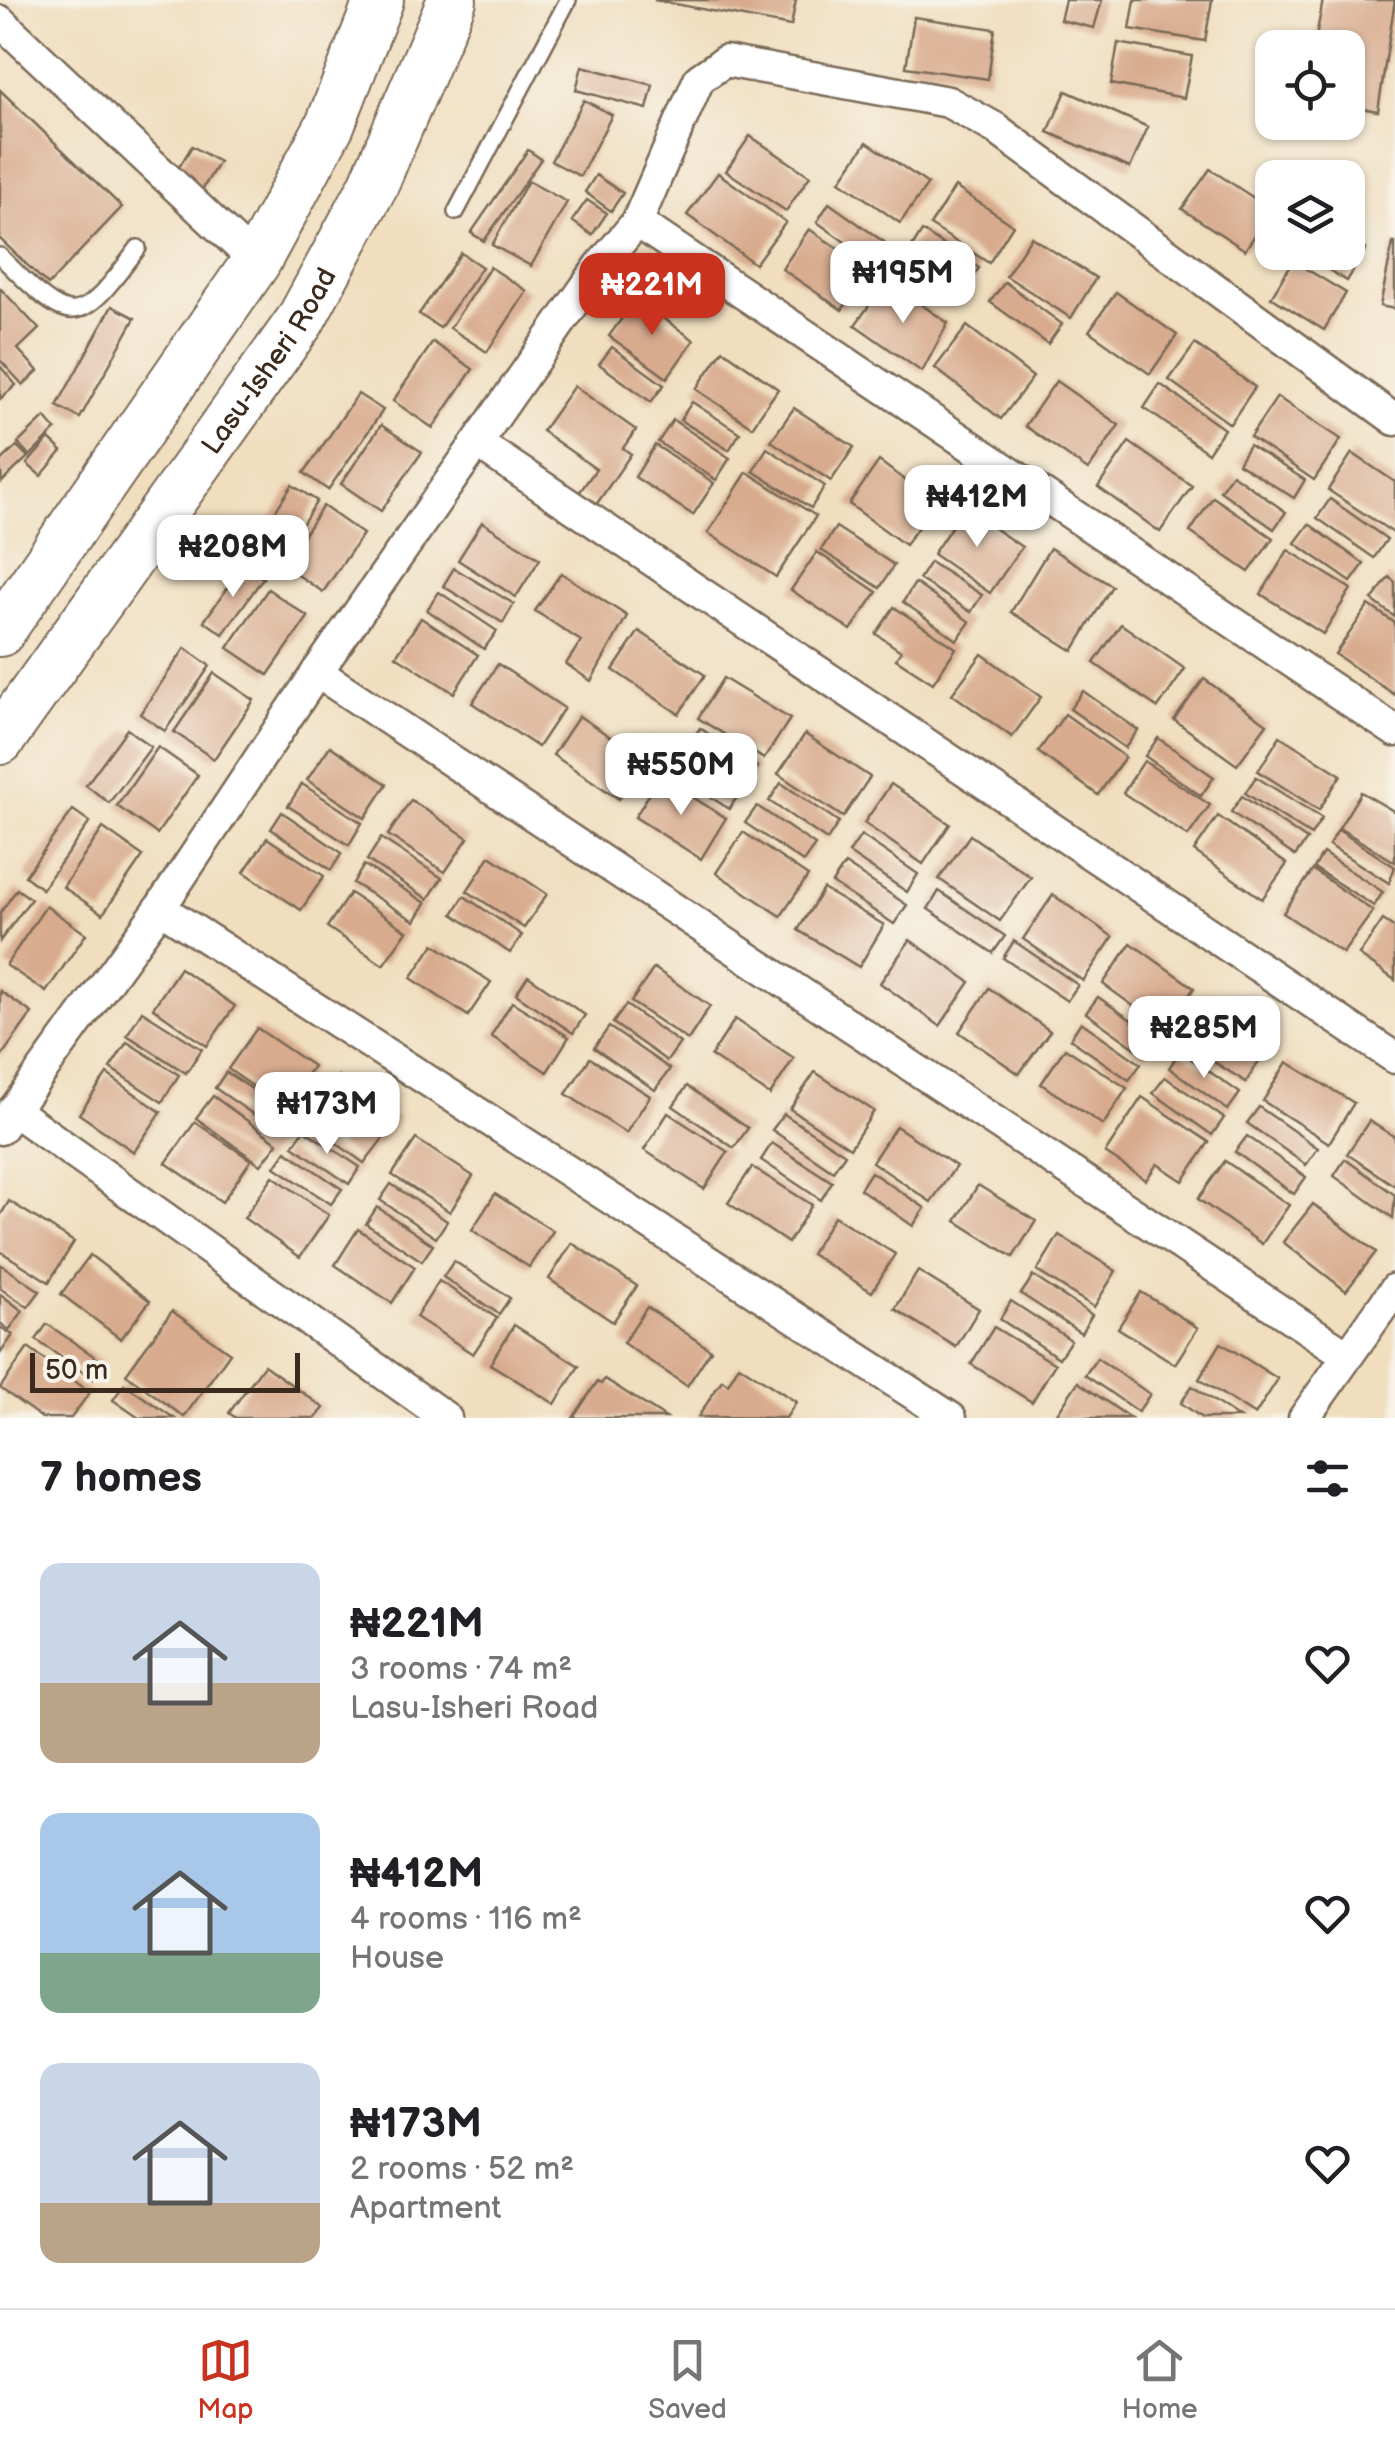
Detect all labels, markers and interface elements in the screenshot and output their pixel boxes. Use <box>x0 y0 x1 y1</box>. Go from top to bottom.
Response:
map controls <box>1255 30 1365 270</box>
button: locate <box>1255 30 1365 140</box>
button: layers <box>1255 160 1365 270</box>
pin: ₦195M <box>833 241 973 326</box>
pin: ₦221M <box>582 253 722 338</box>
text: ₦195M <box>852 254 954 293</box>
street label: Lasu-Isheri Road <box>195 262 344 461</box>
text: ₦221M <box>601 266 703 305</box>
pin: ₦412M <box>907 465 1047 550</box>
text: ₦412M <box>926 478 1028 517</box>
pin: ₦208M <box>163 515 303 600</box>
text: ₦208M <box>179 528 287 567</box>
pin: ₦550M <box>611 733 751 818</box>
text: ₦550M <box>627 746 735 785</box>
pin: ₦285M <box>1134 996 1274 1081</box>
text: ₦285M <box>1150 1009 1258 1048</box>
pin: ₦173M <box>257 1072 397 1157</box>
text: ₦173M <box>277 1085 377 1124</box>
scale bar <box>30 1348 300 1392</box>
text: 50 m <box>45 1354 108 1387</box>
icon: filters <box>1300 1451 1355 1506</box>
text: 7 homes <box>40 1453 202 1504</box>
text: ₦221M <box>350 1599 484 1650</box>
icon: home <box>120 1603 240 1723</box>
icon: heart <box>1300 1636 1355 1691</box>
text: 3 rooms · 74 m² <box>350 1650 572 1689</box>
text: Lasu-Isheri Road <box>350 1689 598 1728</box>
text: ₦412M <box>350 1849 483 1900</box>
icon: home <box>120 1853 240 1973</box>
icon: heart <box>1300 1886 1355 1941</box>
text: 4 rooms · 116 m² <box>350 1900 582 1939</box>
text: House <box>350 1939 444 1978</box>
text: ₦173M <box>350 2099 482 2150</box>
icon: home <box>120 2103 240 2223</box>
icon: heart <box>1300 2136 1355 2191</box>
text: 2 rooms · 52 m² <box>350 2150 574 2189</box>
text: Apartment <box>350 2189 501 2228</box>
tab: Map <box>197 2333 254 2426</box>
tab: Saved <box>648 2333 727 2426</box>
tab: Home <box>1122 2333 1198 2426</box>

